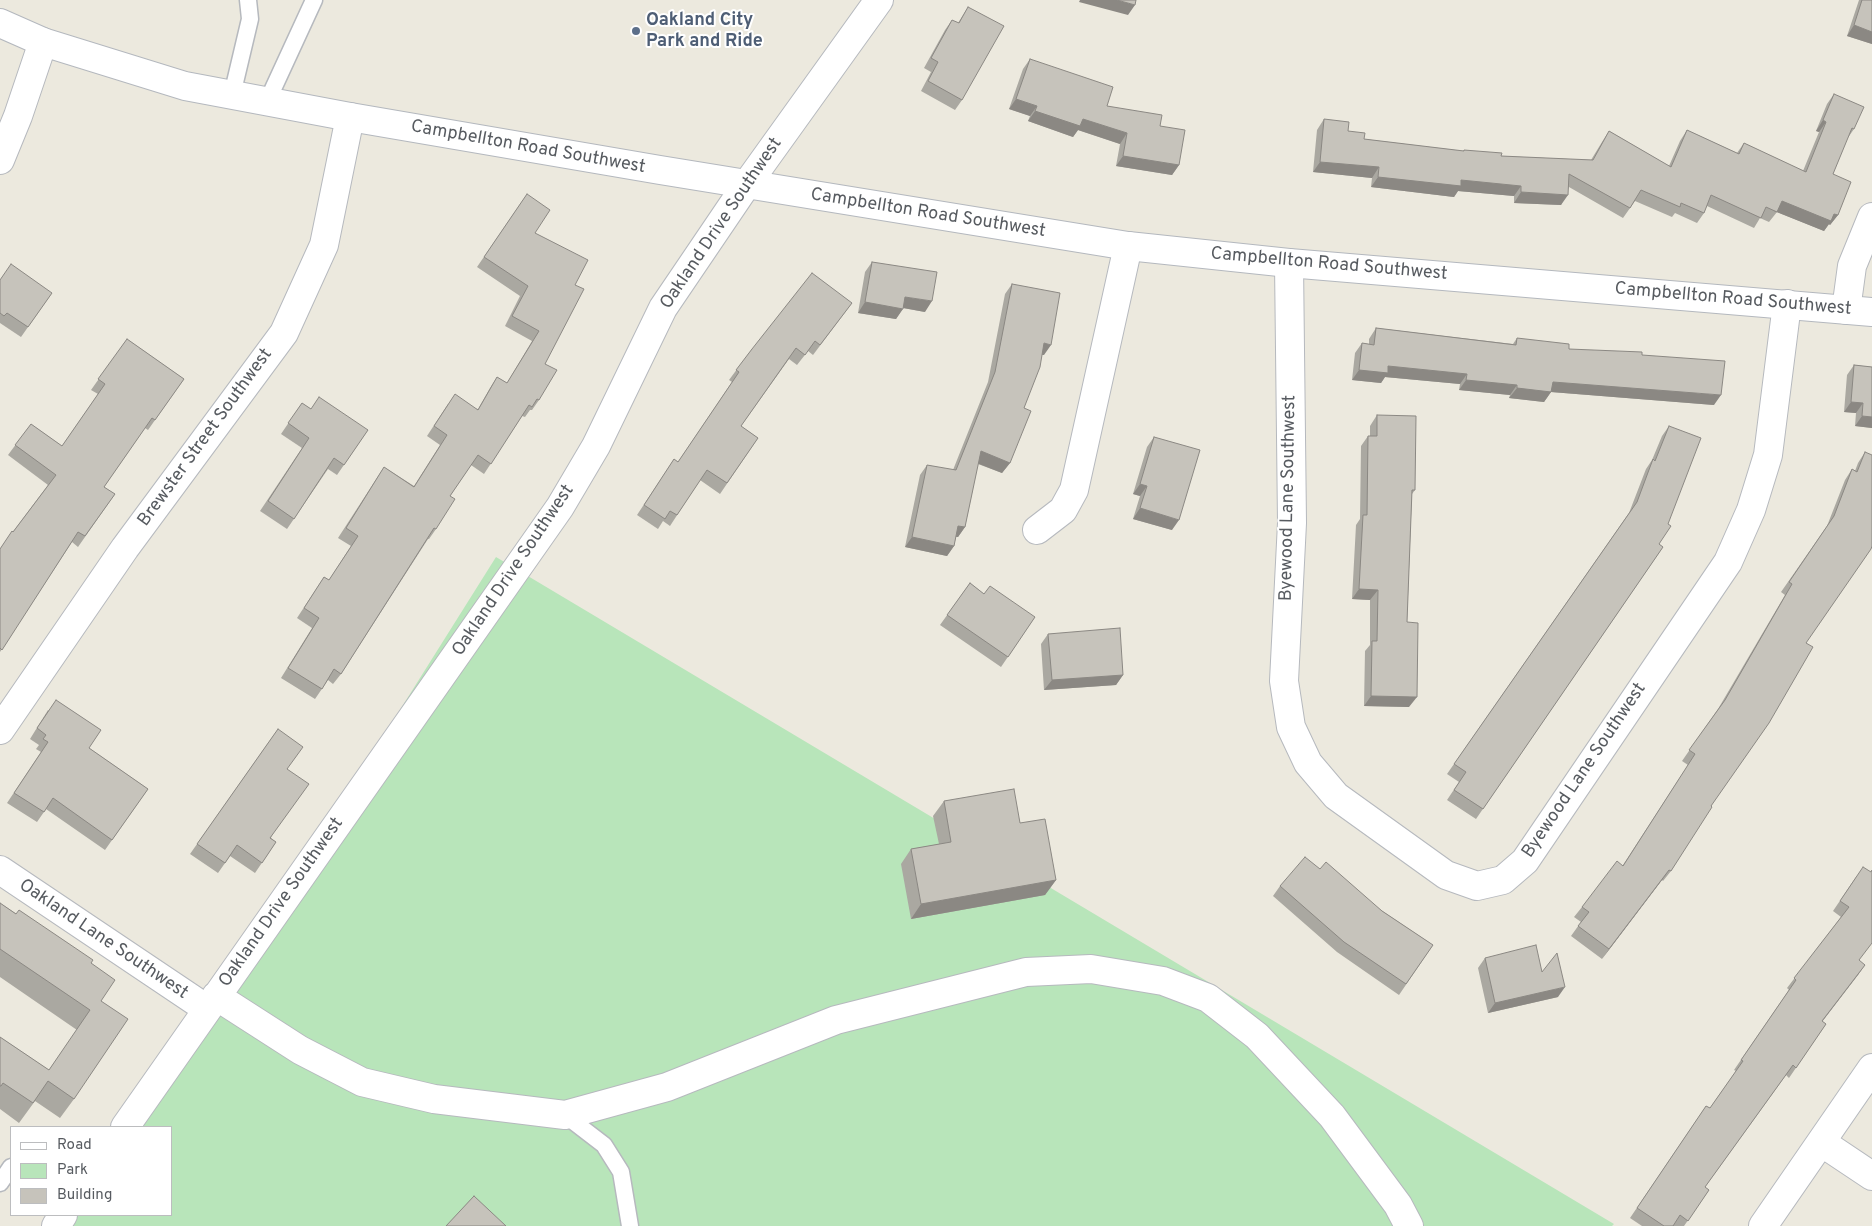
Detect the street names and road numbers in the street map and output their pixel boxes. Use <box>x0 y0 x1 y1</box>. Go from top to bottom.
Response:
street label: Campbellton Road Southwest <box>409 117 647 179</box>
street label: Oakland Drive Southwest <box>657 134 787 314</box>
street label: Campbellton Road Southwest <box>809 185 1047 243</box>
street label: Campbellton Road Southwest <box>1210 244 1448 286</box>
street label: Campbellton Road Southwest <box>1614 279 1852 321</box>
street label: Brewster Street Southwest <box>134 345 278 531</box>
street label: Byewood Lane Southwest <box>1276 395 1302 601</box>
street label: Oakland Drive Southwest <box>449 481 579 661</box>
street label: Byewood Lane Southwest <box>1518 679 1652 863</box>
street label: Oakland Drive Southwest <box>215 814 349 992</box>
street label: Oakland Lane Southwest <box>14 875 192 1005</box>

